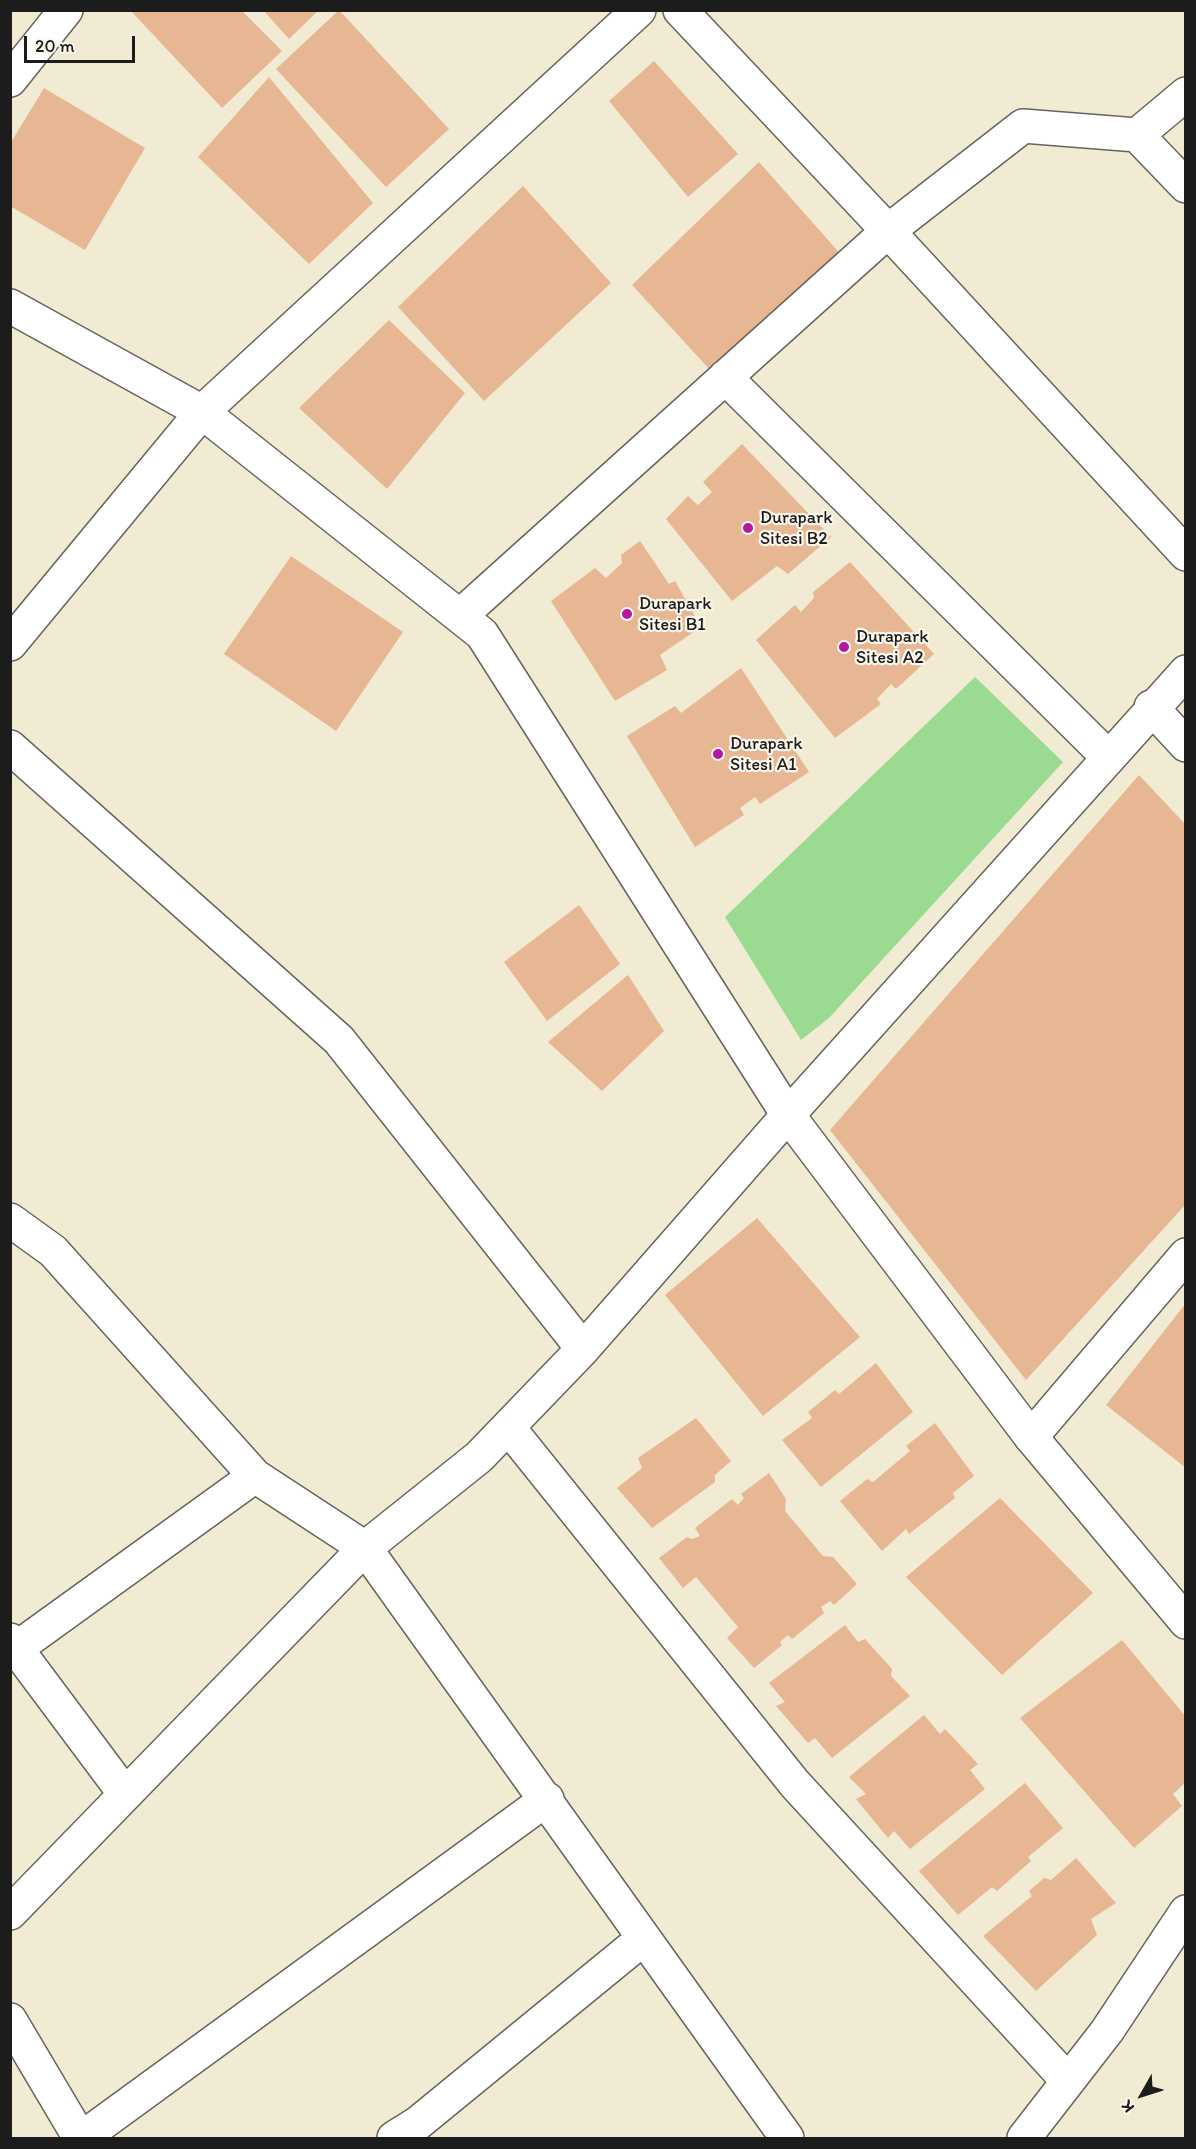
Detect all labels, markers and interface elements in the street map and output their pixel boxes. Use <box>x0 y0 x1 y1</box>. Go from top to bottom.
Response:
scale bar <box>27 24 138 62</box>
text: 20 m <box>35 35 75 57</box>
place label: Durapark Sitesi B2 <box>760 507 833 550</box>
marker: Durapark Sitesi B2 <box>741 521 755 535</box>
place label: Durapark Sitesi B1 <box>639 593 712 636</box>
marker: Durapark Sitesi B1 <box>620 607 634 621</box>
place label: Durapark Sitesi A2 <box>856 626 929 668</box>
marker: Durapark Sitesi A2 <box>837 640 851 654</box>
place label: Durapark Sitesi A1 <box>730 733 803 776</box>
marker: Durapark Sitesi A1 <box>711 747 725 761</box>
north arrow <box>1112 2065 1172 2125</box>
text: K <box>1117 2097 1138 2117</box>

